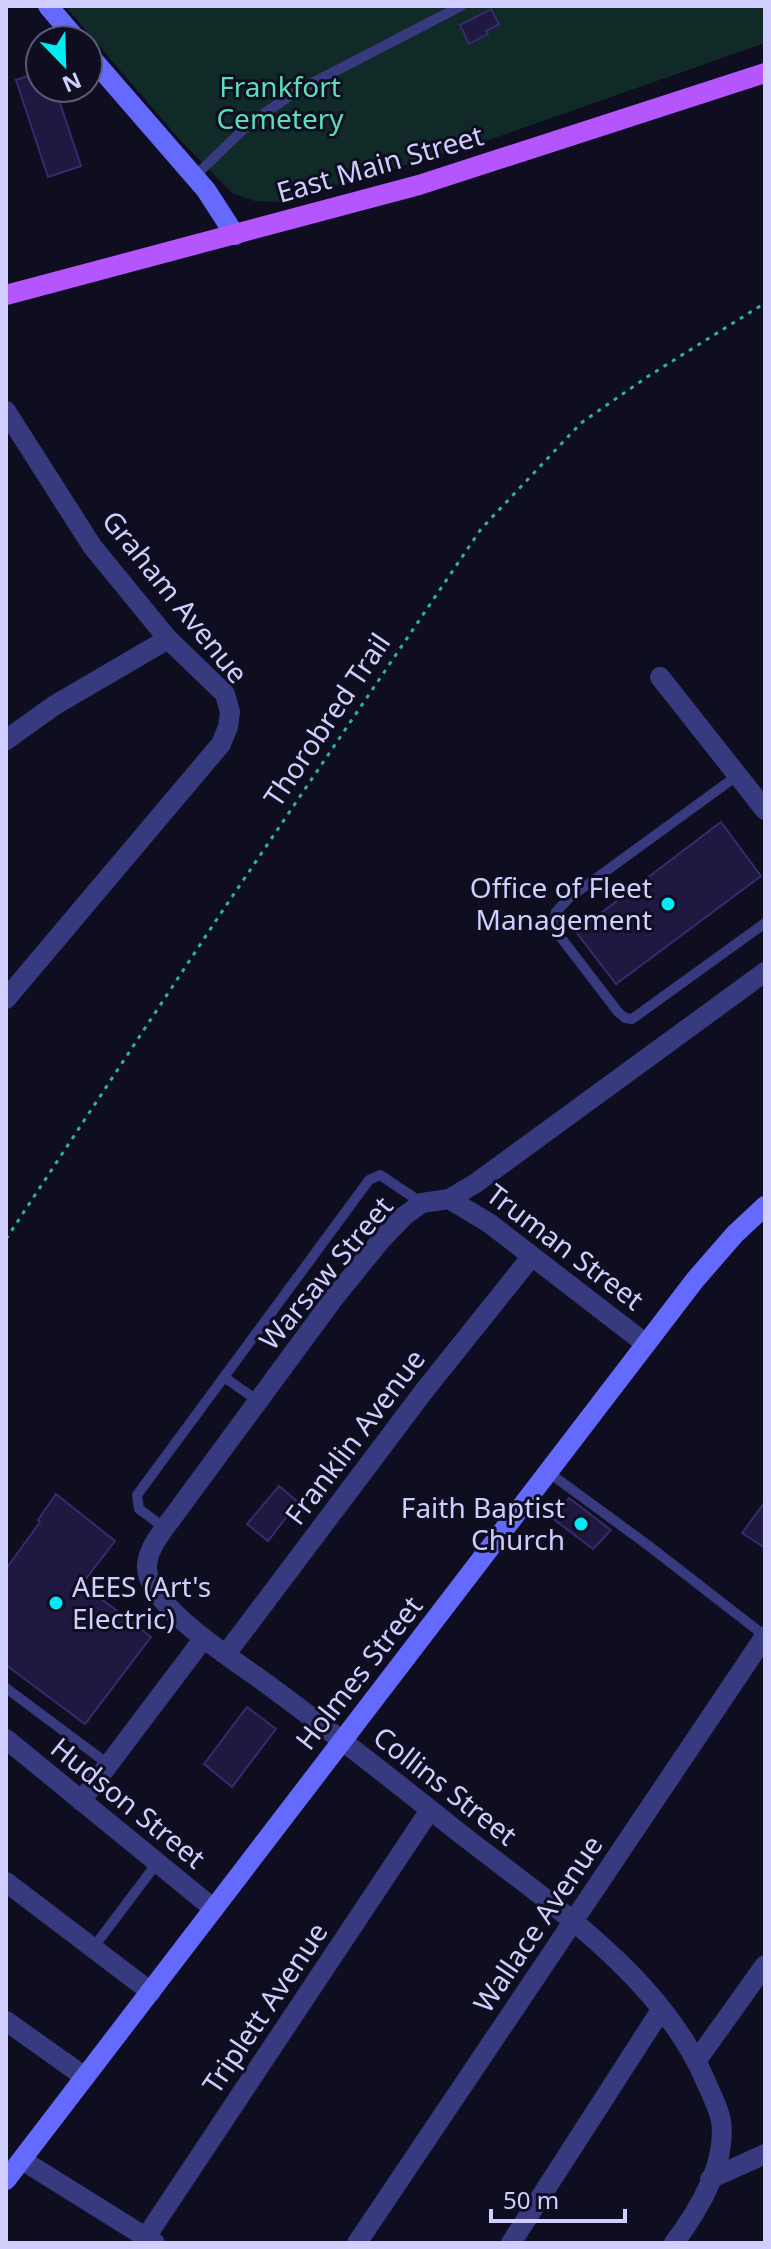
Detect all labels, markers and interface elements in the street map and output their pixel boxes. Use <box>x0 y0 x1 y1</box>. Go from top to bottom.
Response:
north arrow <box>24 24 104 104</box>
text: N <box>58 66 86 101</box>
park label: Frankfort Cemetery <box>216 67 344 137</box>
street label: East Main Street <box>272 115 487 211</box>
street label: Graham Avenue <box>94 502 257 691</box>
street label: Thorobred Trail <box>254 625 398 814</box>
place label: Office of Fleet Management <box>470 868 652 938</box>
marker: Office of Fleet Management <box>659 895 677 913</box>
street label: Truman Street <box>479 1175 652 1318</box>
street label: Warsaw Street <box>250 1188 401 1357</box>
street label: Franklin Avenue <box>276 1341 433 1532</box>
place label: Faith Baptist Church <box>401 1488 565 1558</box>
marker: Faith Baptist Church <box>572 1515 590 1533</box>
place label: AEES (Art's Electric) <box>72 1567 211 1637</box>
street label: Holmes Street <box>286 1587 430 1757</box>
marker: AEES (Art's Electric) <box>47 1594 65 1612</box>
street label: Collins Street <box>366 1717 525 1853</box>
street label: Hudson Street <box>43 1728 214 1876</box>
street label: Wallace Avenue <box>464 1827 611 2020</box>
street label: Triplett Avenue <box>193 1914 336 2101</box>
scale bar <box>491 2173 625 2223</box>
text: 50 m <box>503 2183 559 2216</box>

